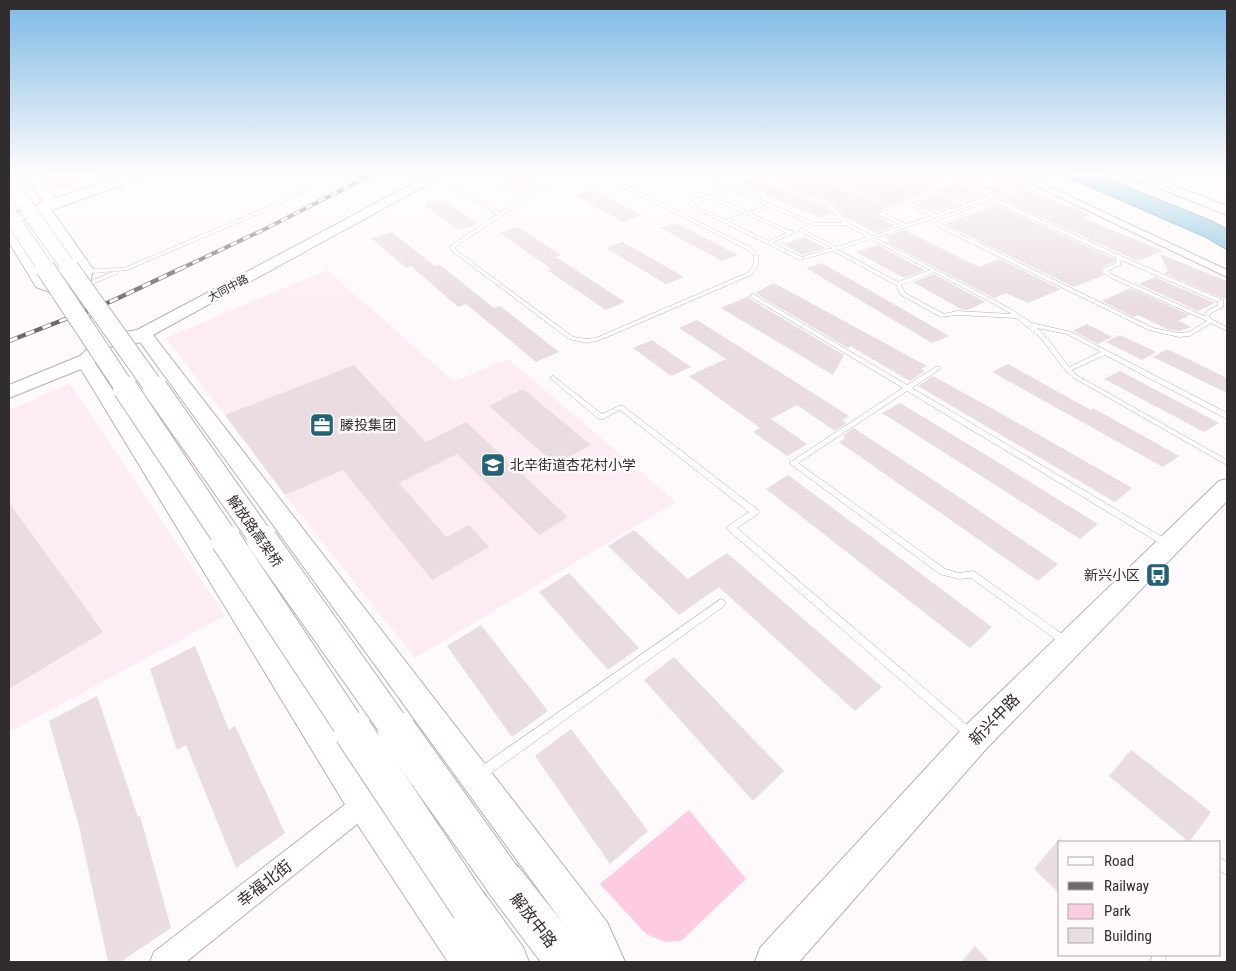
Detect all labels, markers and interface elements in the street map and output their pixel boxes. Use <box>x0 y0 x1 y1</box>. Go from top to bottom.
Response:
street label: 大同中路 <box>206 272 251 305</box>
office icon: 滕投集团 <box>309 412 335 438</box>
place label: 滕投集团 <box>340 417 396 433</box>
school or university icon: 北辛街道杏花村小学 <box>480 452 506 478</box>
place label: 北辛街道杏花村小学 <box>510 457 636 473</box>
street label: 解放路高架桥 <box>224 492 286 570</box>
bus stop icon: 新兴小区 <box>1145 562 1171 588</box>
place label: 新兴小区 <box>1084 567 1140 583</box>
street label: 新兴中路 <box>965 690 1023 749</box>
legend <box>1058 841 1221 956</box>
text: Road <box>1104 852 1134 870</box>
street label: 幸福北街 <box>233 856 295 911</box>
text: Railway <box>1104 877 1149 895</box>
street label: 解放中路 <box>506 889 561 951</box>
text: Park <box>1104 902 1131 920</box>
text: Building <box>1104 927 1152 945</box>

